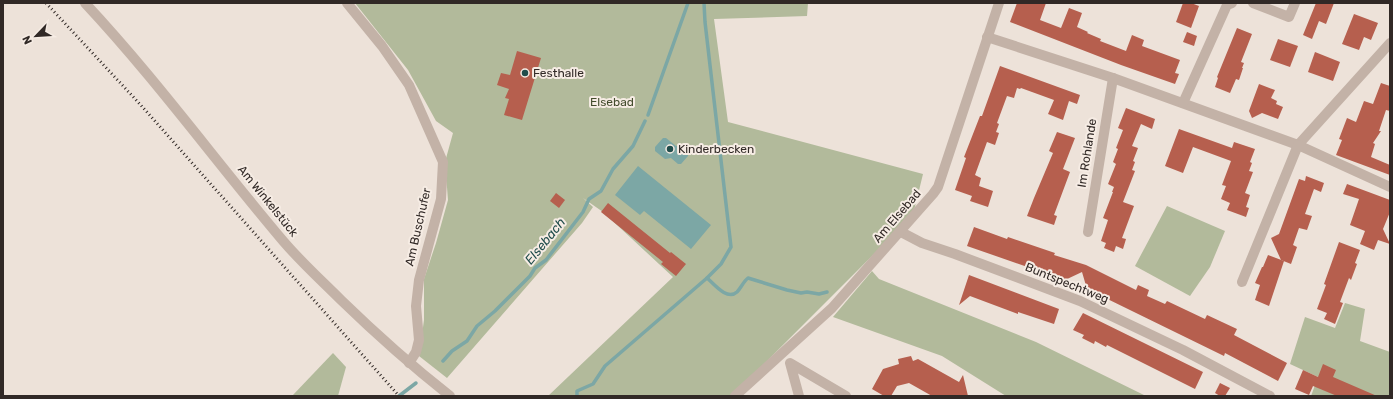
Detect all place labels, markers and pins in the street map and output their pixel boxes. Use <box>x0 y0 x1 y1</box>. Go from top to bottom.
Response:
place label: Festhalle <box>533 66 584 80</box>
marker: Festhalle <box>520 68 530 78</box>
place label: Kinderbecken <box>678 142 754 156</box>
marker: Kinderbecken <box>665 144 675 154</box>

